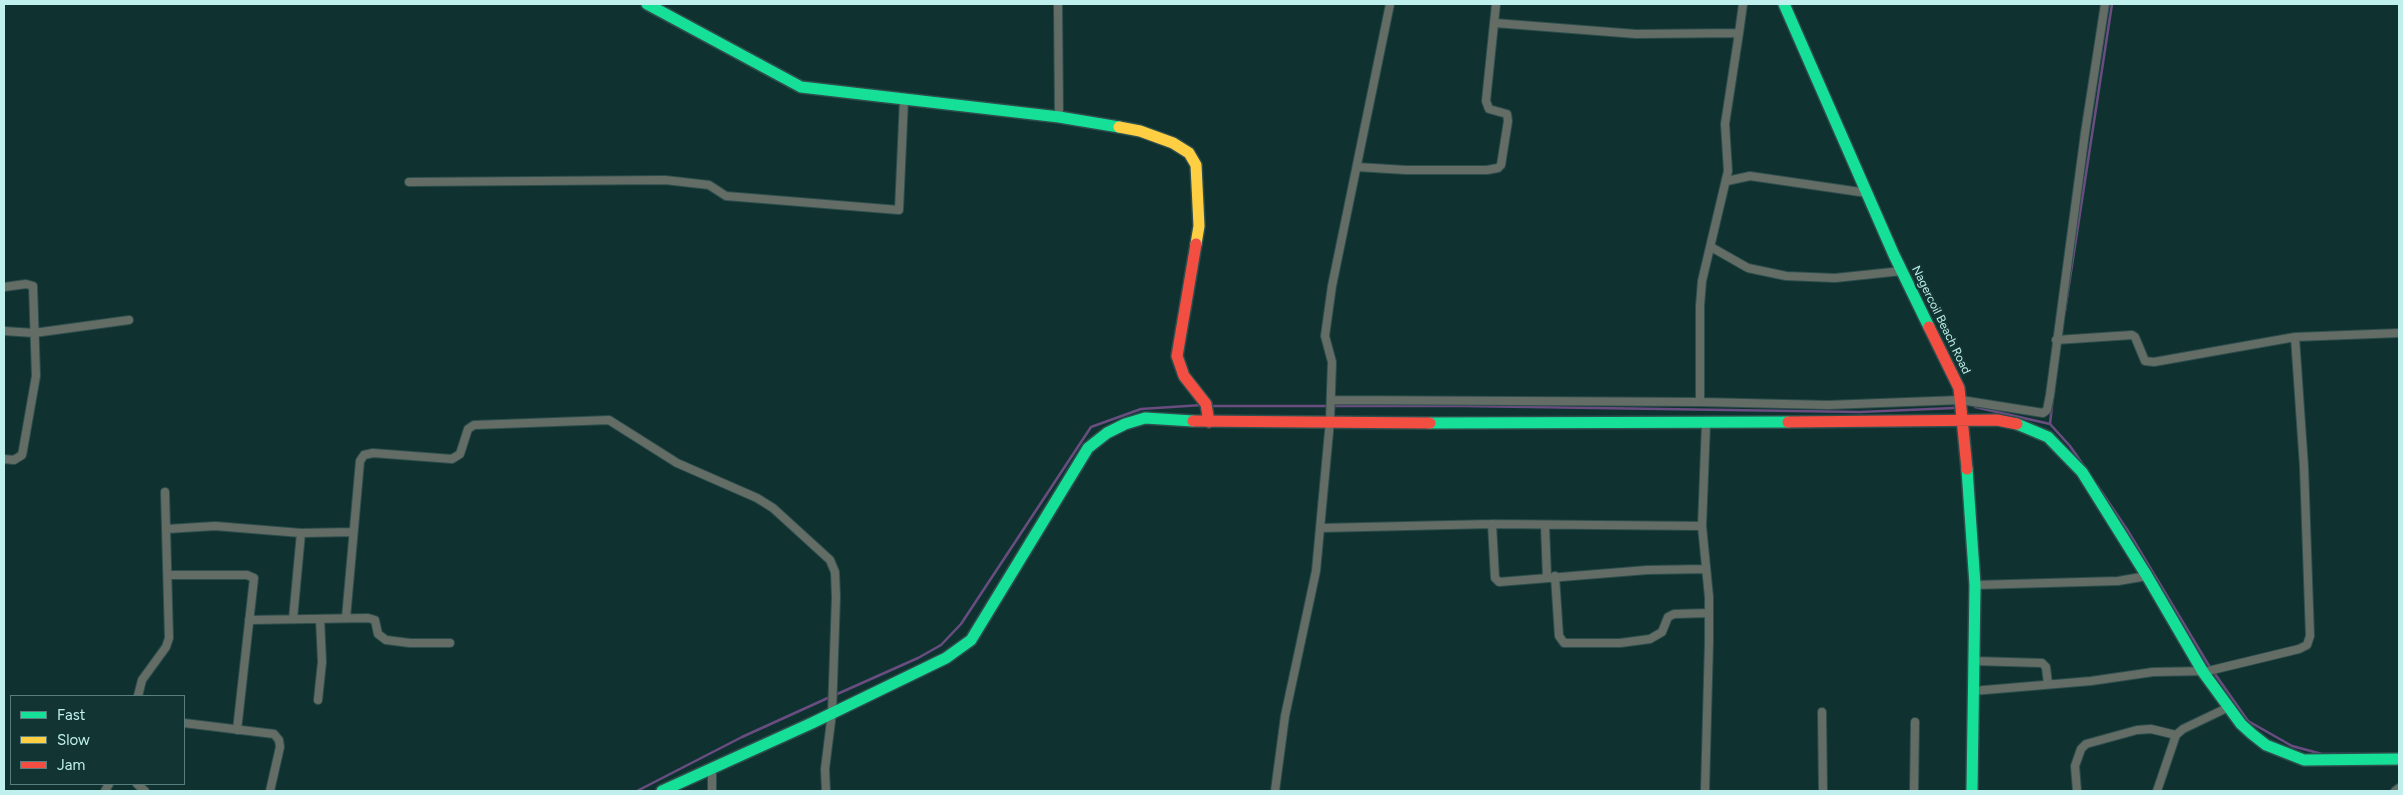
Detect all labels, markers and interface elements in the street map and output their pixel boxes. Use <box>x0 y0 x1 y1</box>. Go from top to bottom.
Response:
street label: Nagercoil Beach Road <box>1909 264 1973 376</box>
legend <box>10 695 185 785</box>
text: Fast <box>57 706 85 724</box>
text: Slow <box>57 731 90 749</box>
text: Jam <box>57 756 85 774</box>

